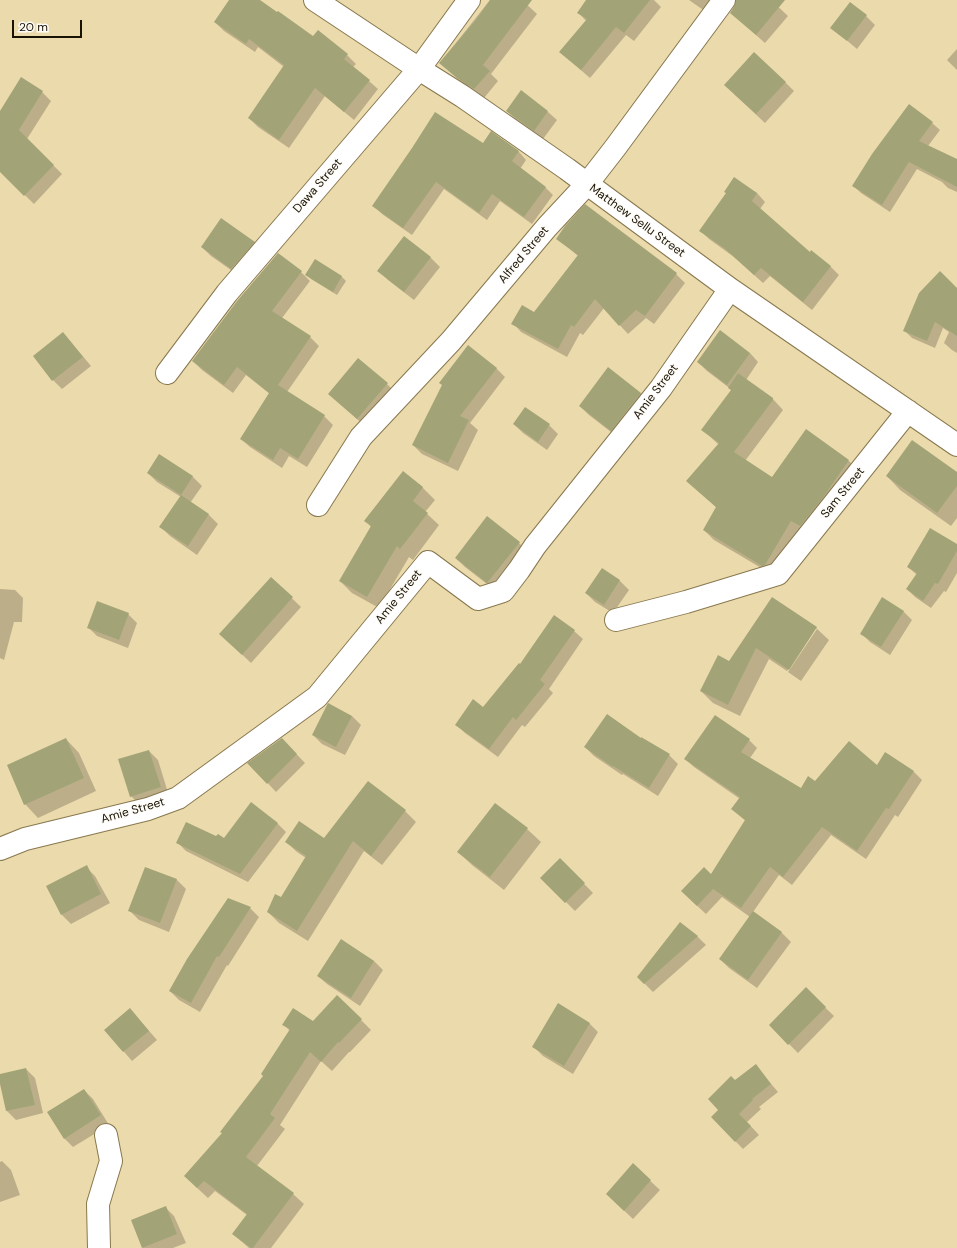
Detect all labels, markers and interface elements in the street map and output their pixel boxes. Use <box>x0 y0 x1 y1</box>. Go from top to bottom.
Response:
scale bar <box>14 12 84 38</box>
text: 20 m <box>19 19 48 35</box>
street label: Dawa Street <box>290 156 346 216</box>
street label: Matthew Sellu Street <box>586 181 688 261</box>
street label: Alfred Street <box>496 223 552 287</box>
street label: Amie Street <box>631 361 681 423</box>
street label: Sam Street <box>818 465 868 521</box>
street label: Amie Street <box>373 567 425 627</box>
street label: Amie Street <box>100 795 166 827</box>

